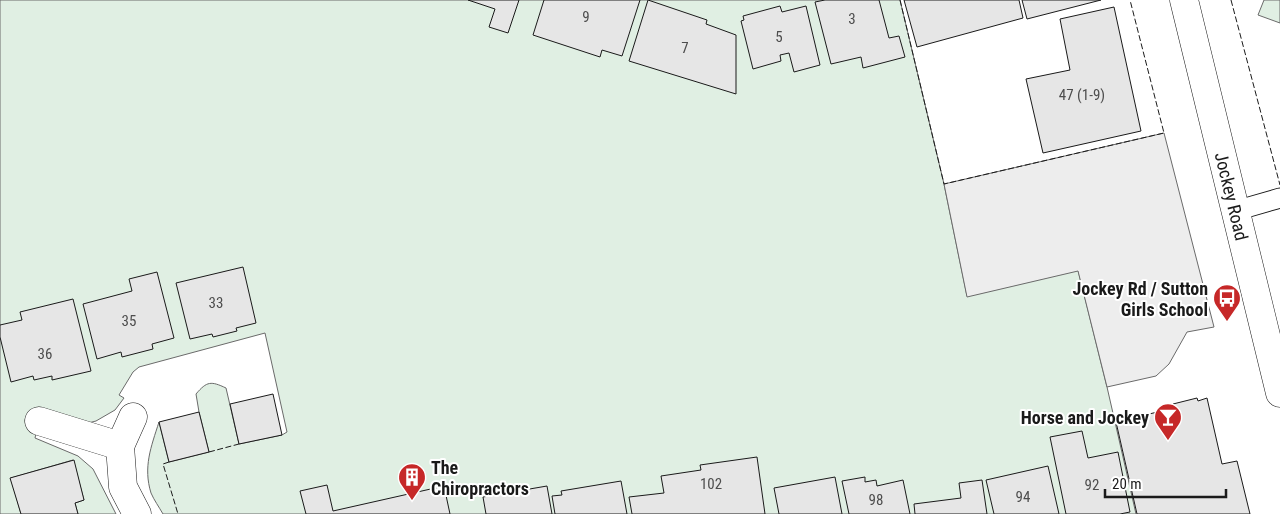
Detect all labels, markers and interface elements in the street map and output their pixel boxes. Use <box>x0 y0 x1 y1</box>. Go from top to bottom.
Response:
house number: 9 <box>582 8 590 26</box>
house number: 3 <box>848 10 856 28</box>
house number: 5 <box>775 28 783 46</box>
house number: 7 <box>681 39 689 57</box>
house number: 47 (1-9) <box>1059 86 1105 104</box>
street label: Jockey Road <box>1211 150 1253 243</box>
place label: Jockey Rd / Sutton Girls School <box>1073 278 1208 320</box>
bus stop icon: Jockey Rd / Sutton Girls School <box>1212 283 1242 322</box>
house number: 33 <box>209 294 223 312</box>
house number: 35 <box>122 312 136 330</box>
house number: 36 <box>38 345 52 363</box>
bar icon: Horse and Jockey <box>1153 402 1183 441</box>
place label: Horse and Jockey <box>1021 407 1149 428</box>
place label: The Chiropractors <box>431 457 529 499</box>
building icon: The Chiropractors <box>397 462 427 501</box>
scale bar <box>1105 466 1226 498</box>
house number: 102 <box>700 475 722 493</box>
text: 20 m <box>1112 475 1142 493</box>
house number: 92 <box>1085 476 1099 494</box>
house number: 94 <box>1016 488 1030 506</box>
house number: 98 <box>869 491 883 509</box>

